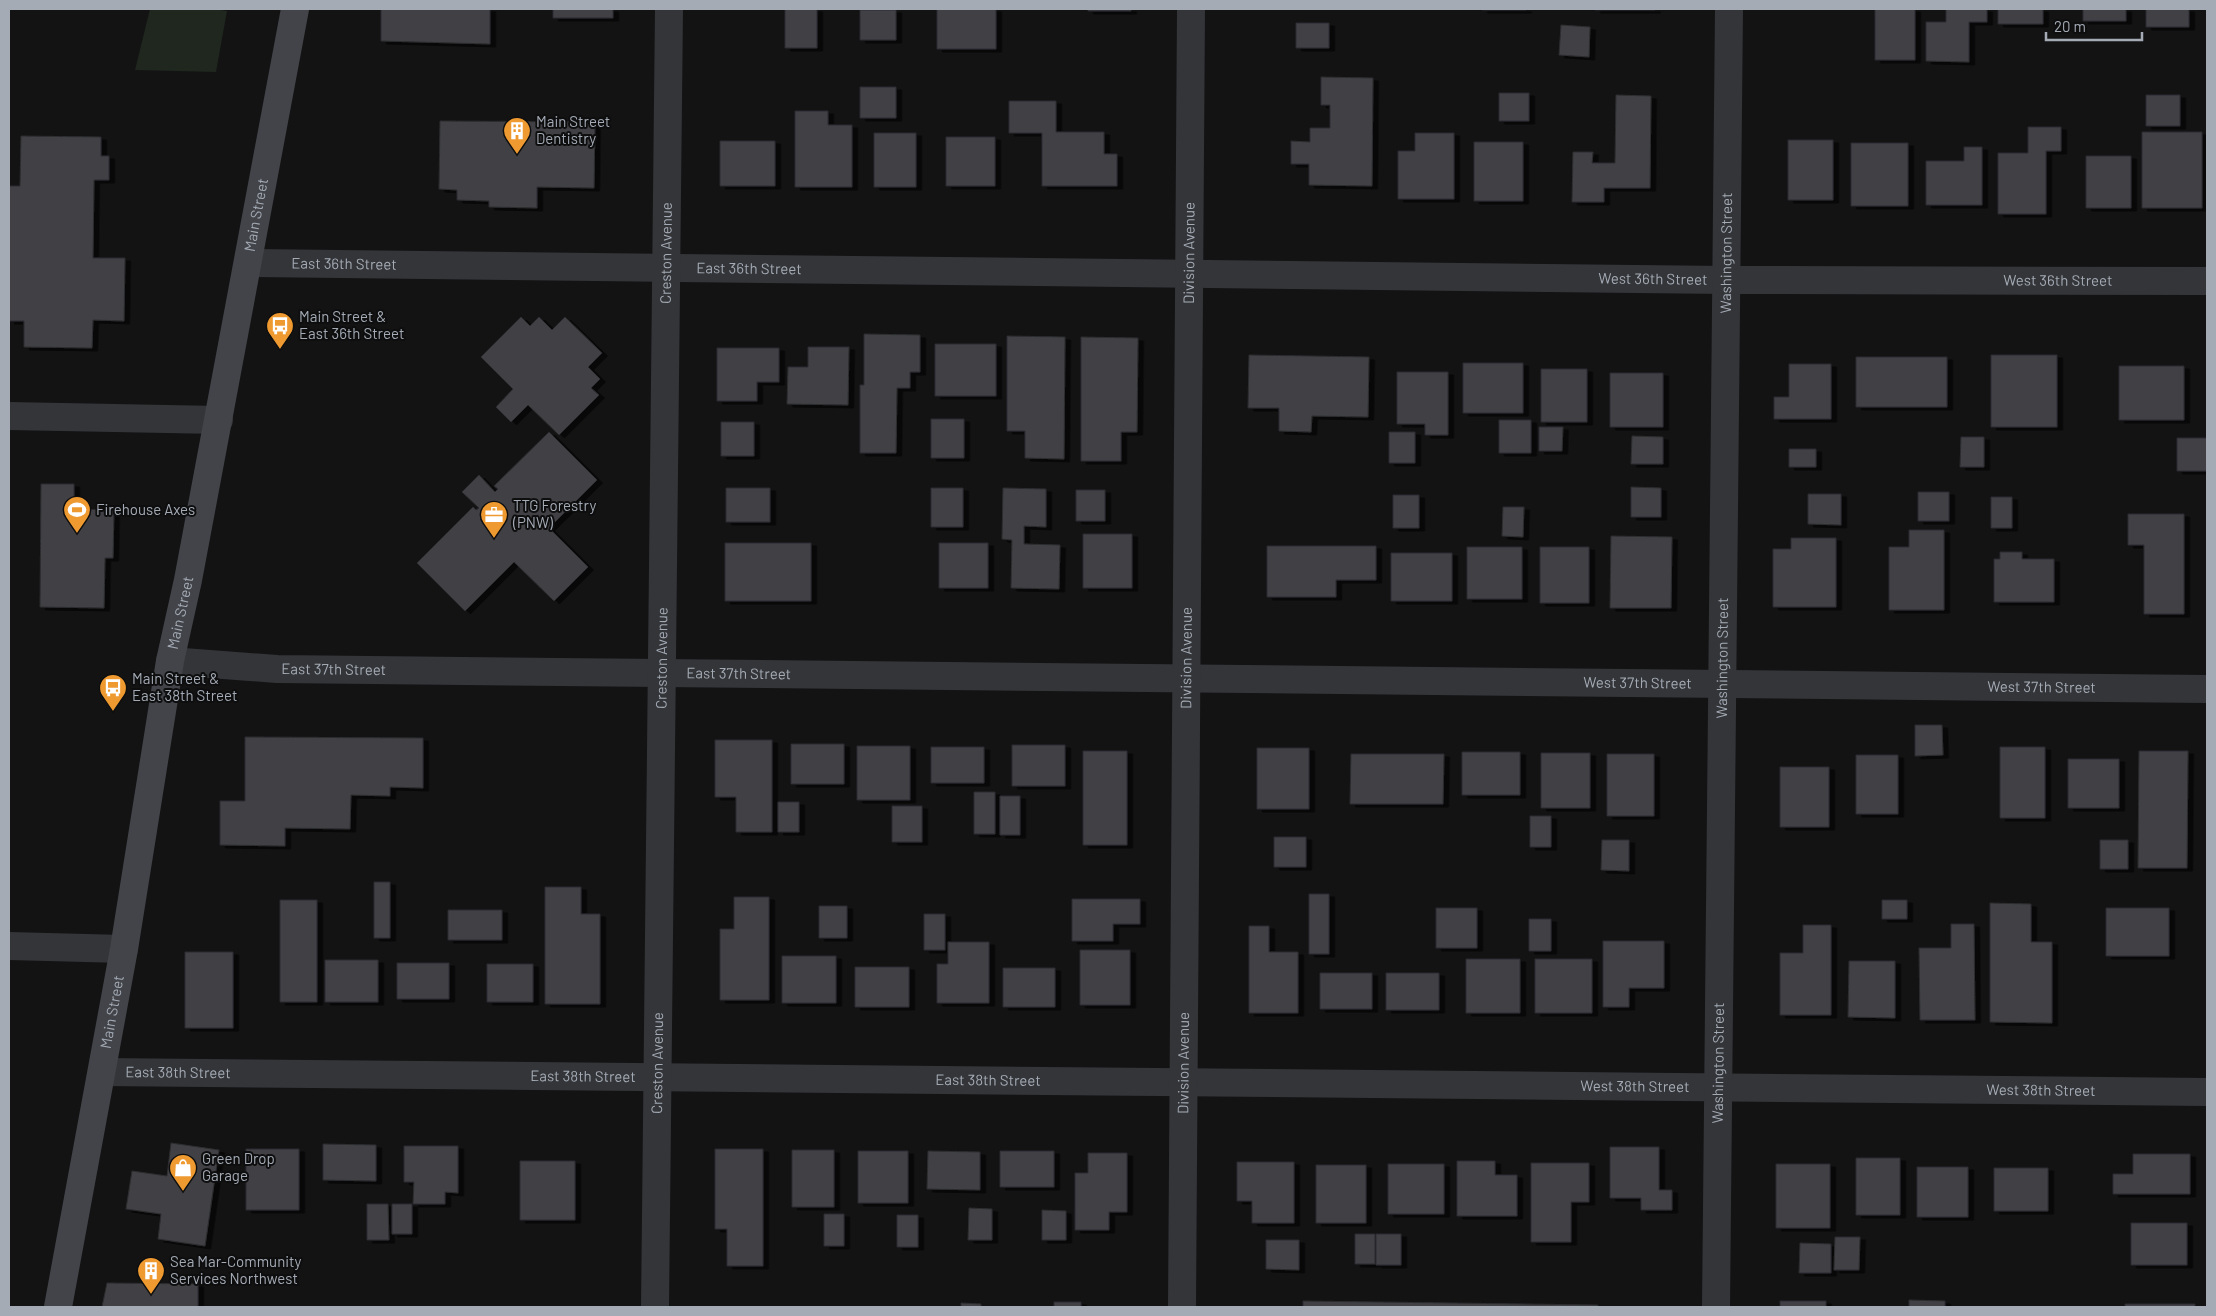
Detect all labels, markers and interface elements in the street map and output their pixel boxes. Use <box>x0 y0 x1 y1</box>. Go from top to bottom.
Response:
scale bar <box>2046 10 2142 42</box>
text: 20 m <box>2054 17 2086 35</box>
place label: Main Street Dentistry <box>536 112 610 147</box>
building icon: Main Street Dentistry <box>502 116 532 155</box>
street label: Main Street <box>240 177 271 253</box>
street label: Washington Street <box>1716 192 1735 314</box>
street label: Creston Avenue <box>656 202 675 304</box>
street label: Division Avenue <box>1179 202 1198 304</box>
street label: East 36th Street <box>291 253 397 273</box>
street label: East 36th Street <box>696 258 802 277</box>
street label: West 36th Street <box>1598 269 1708 288</box>
street label: West 36th Street <box>2003 271 2112 289</box>
place label: Main Street & East 36th Street <box>299 307 404 342</box>
bus stop icon: Main Street & East 36th Street <box>265 311 295 350</box>
sports icon: Firehouse Axes <box>62 495 92 534</box>
place label: TTG Forestry (PNW) <box>512 496 596 531</box>
place label: Firehouse Axes <box>96 500 195 518</box>
office icon: TTG Forestry (PNW) <box>479 500 509 539</box>
street label: Main Street <box>163 575 197 651</box>
street label: Washington Street <box>1712 597 1731 719</box>
street label: Creston Avenue <box>651 607 671 709</box>
street label: Division Avenue <box>1176 607 1195 709</box>
street label: East 37th Street <box>281 659 386 678</box>
street label: East 37th Street <box>686 663 791 682</box>
place label: Main Street & East 38th Street <box>132 669 237 704</box>
bus stop icon: Main Street & East 38th Street <box>98 673 128 712</box>
street label: West 37th Street <box>1583 673 1692 692</box>
street label: West 37th Street <box>1987 677 2096 696</box>
street label: Main Street <box>96 974 127 1050</box>
street label: Washington Street <box>1708 1002 1727 1124</box>
street label: Creston Avenue <box>647 1012 666 1114</box>
street label: Division Avenue <box>1173 1012 1192 1114</box>
street label: East 38th Street <box>125 1062 231 1081</box>
street label: East 38th Street <box>530 1066 636 1085</box>
street label: East 38th Street <box>935 1070 1041 1089</box>
street label: West 38th Street <box>1580 1076 1690 1095</box>
street label: West 38th Street <box>1986 1080 2096 1099</box>
place label: Green Drop Garage <box>202 1149 275 1184</box>
shop icon: Green Drop Garage <box>168 1153 198 1192</box>
place label: Sea Mar-Community Services Northwest <box>170 1252 302 1287</box>
building icon: Sea Mar-Community Services Northwest <box>136 1256 166 1295</box>

